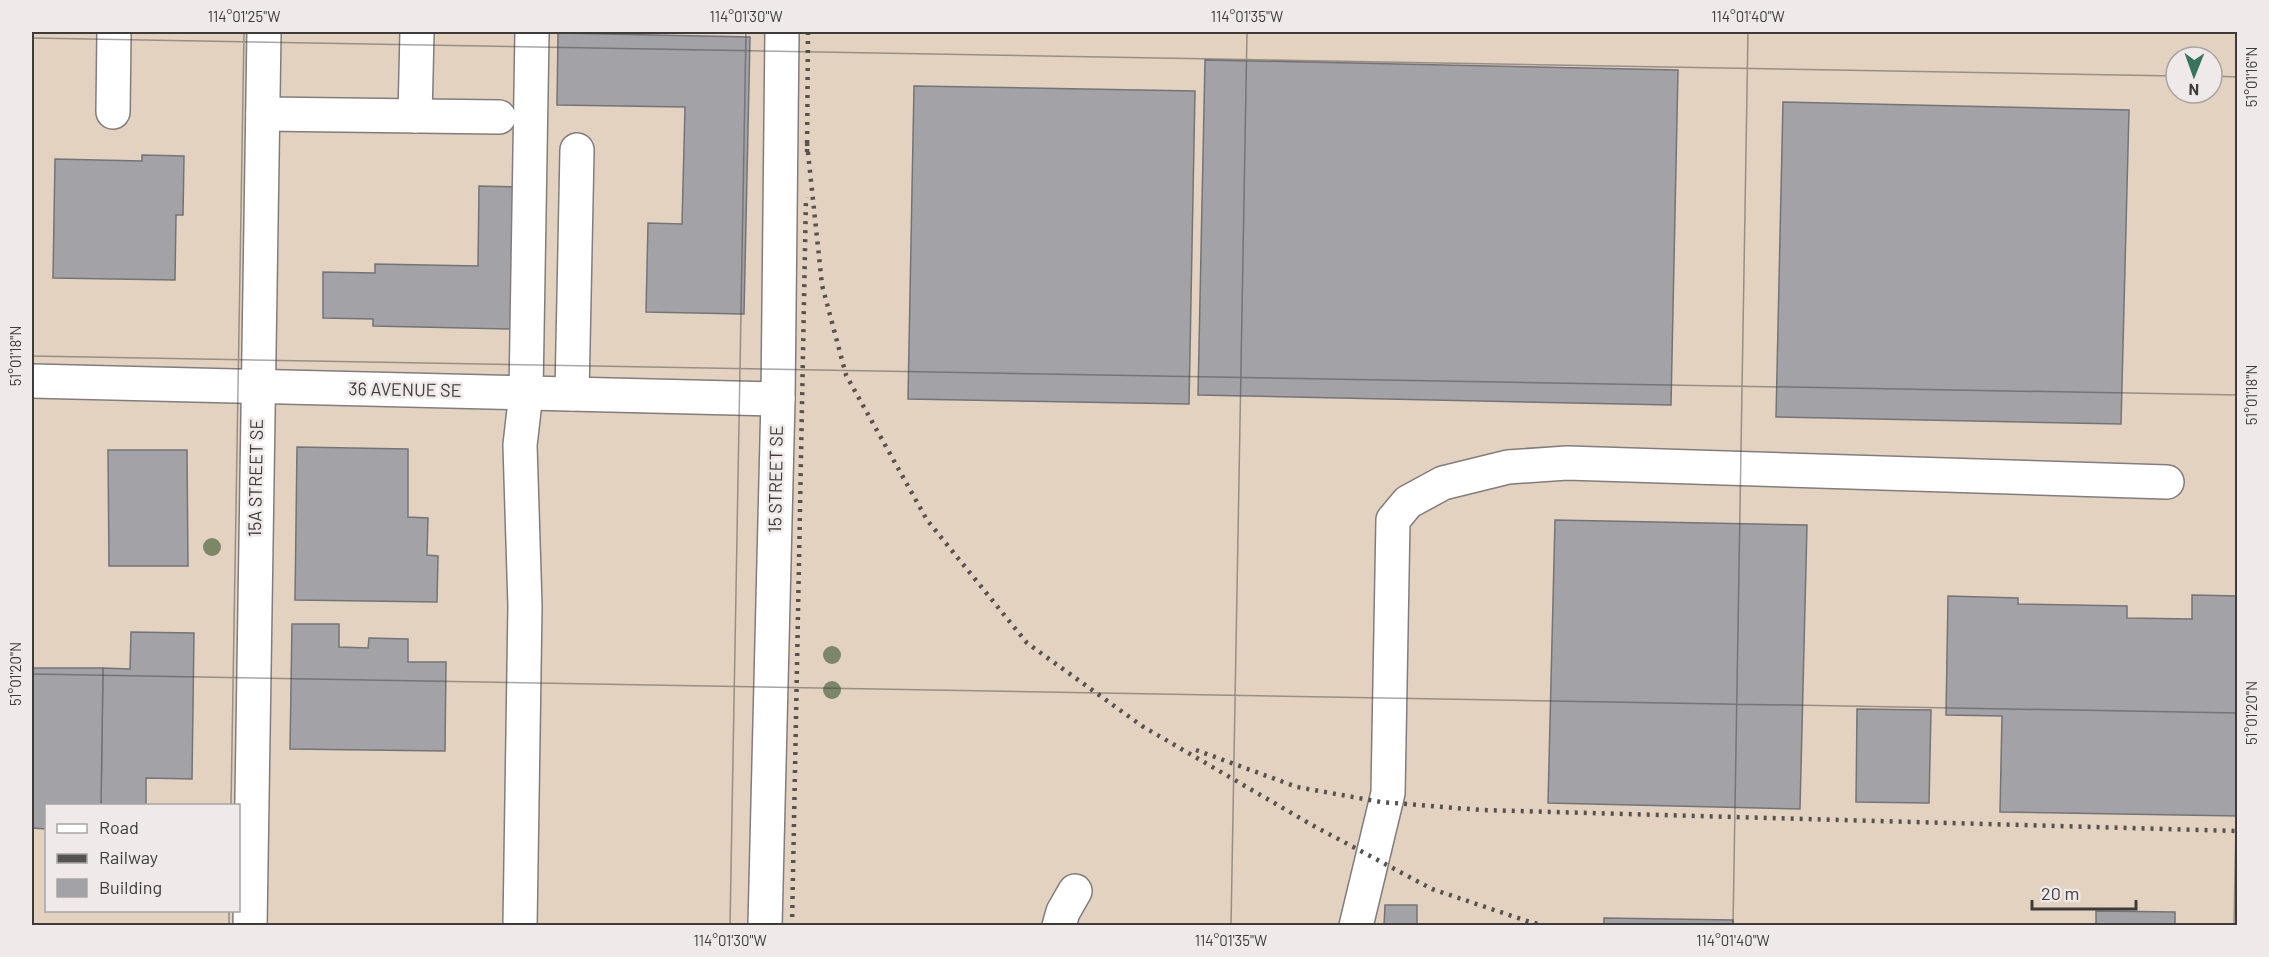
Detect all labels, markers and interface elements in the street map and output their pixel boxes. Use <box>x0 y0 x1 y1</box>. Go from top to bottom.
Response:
text: 114°01'25"W <box>208 7 280 25</box>
text: 114°01'30"W <box>709 7 783 25</box>
text: 114°01'35"W <box>1211 7 1283 25</box>
text: 114°01'40"W <box>1711 7 1785 25</box>
north arrow <box>2164 45 2224 105</box>
text: 51°01'16"N <box>2242 47 2260 107</box>
text: N <box>2188 81 2199 100</box>
text: 51°01'18"N <box>6 326 24 386</box>
text: 51°01'18"N <box>2242 365 2260 425</box>
street label: 36 AVENUE SE <box>348 377 462 401</box>
street label: 15A STREET SE <box>243 419 267 537</box>
street label: 15 STREET SE <box>763 425 787 533</box>
text: 51°01'20"N <box>6 642 24 706</box>
text: 51°01'20"N <box>2242 681 2260 745</box>
legend <box>45 804 240 912</box>
text: Road <box>99 816 139 838</box>
text: Railway <box>99 846 158 868</box>
scale bar <box>2032 873 2136 911</box>
text: Building <box>99 876 162 898</box>
text: 20 m <box>2041 882 2079 904</box>
text: 114°01'30"W <box>693 931 767 949</box>
text: 114°01'35"W <box>1195 931 1267 949</box>
text: 114°01'40"W <box>1696 931 1770 949</box>

